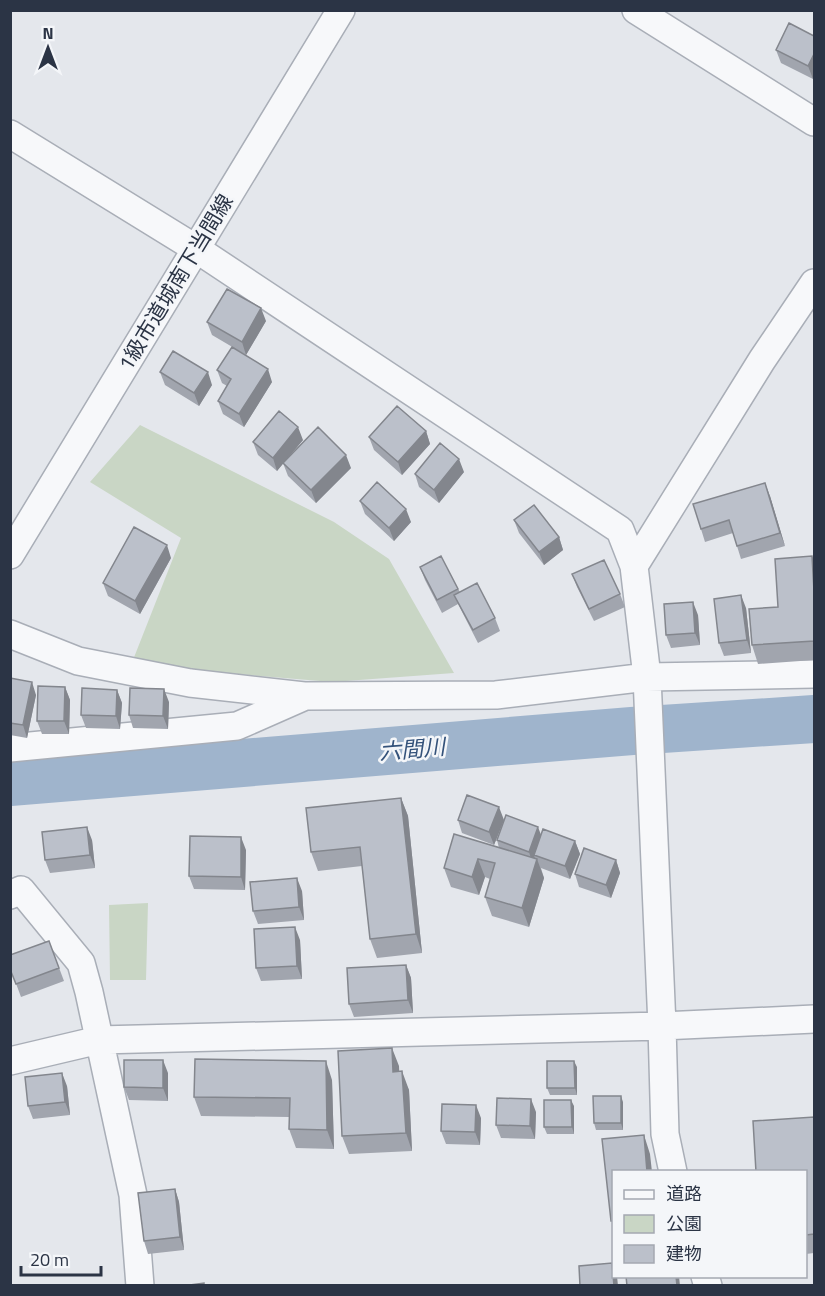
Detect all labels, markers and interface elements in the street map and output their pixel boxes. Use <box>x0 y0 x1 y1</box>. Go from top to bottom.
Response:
north arrow <box>18 18 78 78</box>
text: N <box>42 21 54 45</box>
street label: 1級市道城南下当間線 <box>110 188 240 376</box>
water label: 六間川 <box>378 729 448 769</box>
legend <box>612 1170 807 1278</box>
text: 道路 <box>666 1180 702 1207</box>
text: 公園 <box>666 1210 702 1237</box>
scale bar <box>21 1239 100 1277</box>
text: 建物 <box>666 1240 702 1267</box>
text: 20 m <box>30 1246 69 1273</box>

